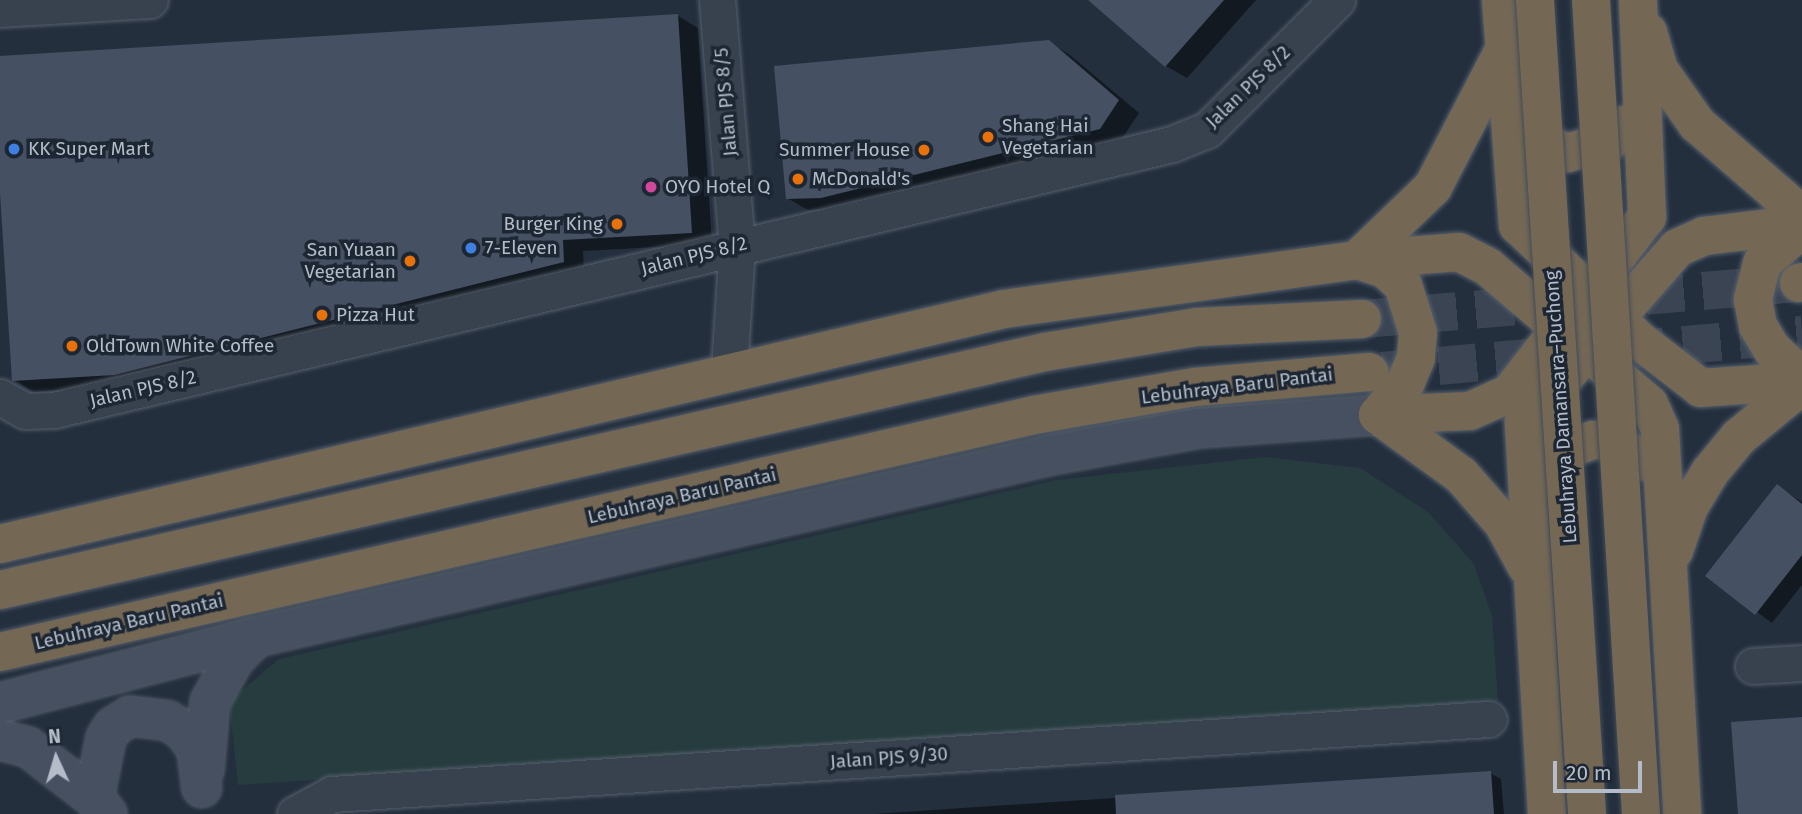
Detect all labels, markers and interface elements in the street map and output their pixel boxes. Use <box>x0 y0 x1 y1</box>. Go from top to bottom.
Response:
street label: Jalan PJS 8/2 <box>1201 41 1295 133</box>
street label: Jalan PJS 8/5 <box>710 47 742 157</box>
place label: Shang Hai Vegetarian <box>1002 115 1094 159</box>
marker: Shang Hai Vegetarian <box>980 129 996 145</box>
place label: KK Super Mart <box>28 138 150 160</box>
place label: Summer House <box>779 139 910 161</box>
marker: KK Super Mart <box>6 141 22 157</box>
marker: Summer House <box>916 142 932 158</box>
place label: McDonald's <box>812 168 910 190</box>
marker: McDonald's <box>790 171 806 187</box>
place label: OYO Hotel Q <box>665 176 770 198</box>
marker: OYO Hotel Q <box>643 179 659 195</box>
place label: Burger King <box>503 213 603 235</box>
marker: Burger King <box>609 216 625 232</box>
street label: Jalan PJS 8/2 <box>639 232 749 280</box>
place label: 7-Eleven <box>485 237 558 259</box>
place label: San Yuaan Vegetarian <box>304 239 396 283</box>
marker: 7-Eleven <box>463 240 479 256</box>
marker: San Yuaan Vegetarian <box>402 253 418 269</box>
street label: Lebuhraya Damansara–Puchong <box>1540 270 1582 544</box>
place label: Pizza Hut <box>336 304 415 326</box>
marker: Pizza Hut <box>314 307 330 323</box>
place label: OldTown White Coffee <box>86 335 274 357</box>
marker: OldTown White Coffee <box>64 338 80 354</box>
street label: Lebuhraya Baru Pantai <box>1140 363 1334 409</box>
street label: Jalan PJS 8/2 <box>88 366 198 412</box>
street label: Lebuhraya Baru Pantai <box>585 463 779 529</box>
street label: Lebuhraya Baru Pantai <box>32 589 226 655</box>
north arrow <box>21 723 91 793</box>
text: N <box>47 725 62 748</box>
street label: Jalan PJS 9/30 <box>829 743 949 773</box>
scale bar <box>1557 748 1646 792</box>
text: 20 m <box>1566 760 1612 786</box>

